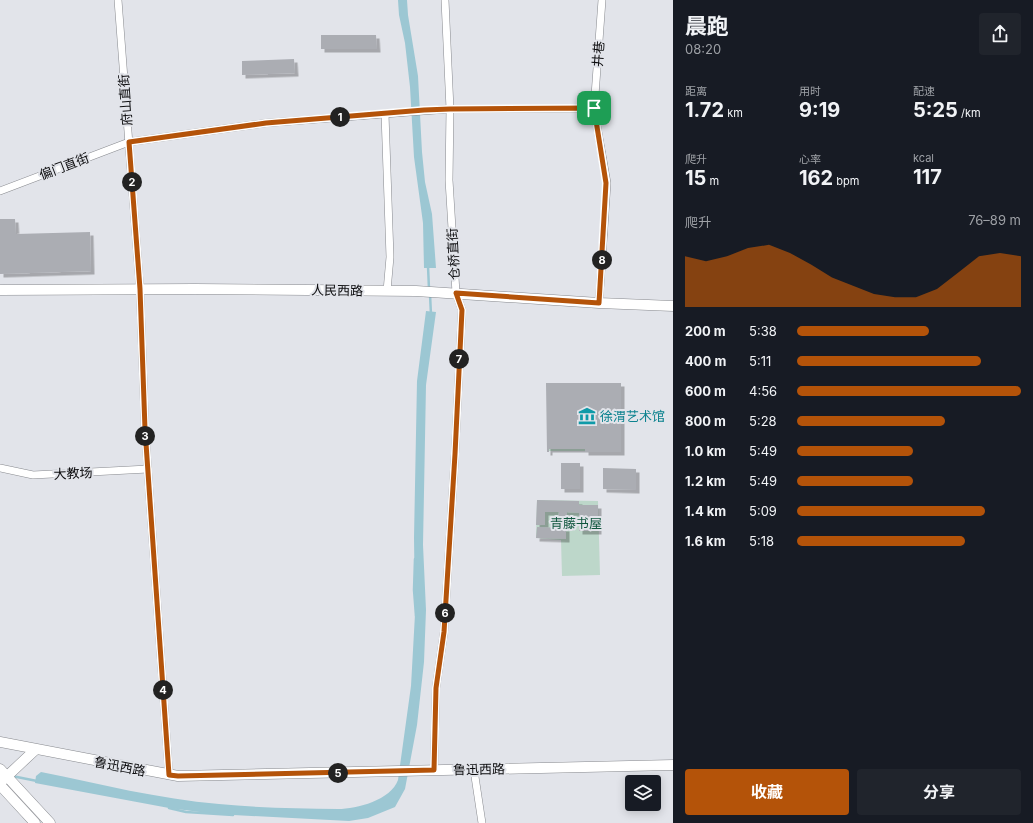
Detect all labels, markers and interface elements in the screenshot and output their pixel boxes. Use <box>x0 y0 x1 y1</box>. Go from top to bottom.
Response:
text: 晨跑 <box>685 13 729 39</box>
button: share <box>979 13 1021 55</box>
street label: 井巷 <box>589 40 607 68</box>
text: 08:20 <box>685 41 721 57</box>
street label: 府山直街 <box>115 73 135 127</box>
text: 距离 <box>685 84 707 98</box>
text: 用时 <box>799 84 821 98</box>
text: 配速 <box>913 84 935 98</box>
pin <box>577 91 611 125</box>
icon: arrive <box>583 97 605 119</box>
text: 1.72 <box>685 98 724 122</box>
text: 9:19 <box>799 98 840 122</box>
text: 5:25 <box>913 98 958 122</box>
text: km <box>724 106 743 120</box>
text: /km <box>958 106 981 120</box>
pin: 1 <box>330 107 350 127</box>
text: 1 <box>338 110 342 124</box>
street label: 偏门直街 <box>37 149 91 183</box>
text: kcal <box>913 151 934 165</box>
text: 爬升 <box>685 152 707 166</box>
text: 心率 <box>799 152 821 166</box>
text: 117 <box>913 165 942 189</box>
text: 15 <box>685 166 706 190</box>
text: 162 <box>799 166 833 190</box>
pin: 2 <box>122 172 142 192</box>
text: m <box>706 174 719 188</box>
text: bpm <box>833 174 859 188</box>
text: 2 <box>129 175 135 189</box>
text: 76–89 m <box>968 212 1021 228</box>
text: 爬升 <box>685 214 711 230</box>
street label: 仓桥直街 <box>444 228 462 280</box>
pin: 8 <box>592 250 612 270</box>
text: 8 <box>598 253 606 267</box>
street label: 人民西路 <box>311 282 363 298</box>
text: 200 m <box>685 323 726 339</box>
text: 5:38 <box>749 323 777 339</box>
pin: 7 <box>449 349 469 369</box>
text: 7 <box>456 352 462 366</box>
text: 400 m <box>685 353 726 369</box>
text: 5:11 <box>749 353 771 369</box>
text: 600 m <box>685 383 726 399</box>
text: 4:56 <box>749 383 777 399</box>
museum icon: 徐渭艺术馆 <box>577 406 597 426</box>
place label: 徐渭艺术馆 <box>600 408 665 424</box>
text: 800 m <box>685 413 726 429</box>
text: 5:28 <box>749 413 777 429</box>
pin: 3 <box>135 426 155 446</box>
text: 3 <box>141 429 149 443</box>
text: 1.0 km <box>685 443 726 459</box>
text: 5:49 <box>749 443 777 459</box>
street label: 大教场 <box>53 464 93 482</box>
text: 1.2 km <box>685 473 726 489</box>
text: 5:49 <box>749 473 777 489</box>
text: 1.4 km <box>685 503 726 519</box>
text: 5:09 <box>749 503 777 519</box>
park label: 青藤书屋 <box>550 515 602 531</box>
text: 1.6 km <box>685 533 726 549</box>
text: 5:18 <box>749 533 774 549</box>
pin: 6 <box>435 603 455 623</box>
text: 6 <box>441 606 449 620</box>
pin: 4 <box>153 680 173 700</box>
text: 4 <box>159 683 167 697</box>
street label: 鲁迅西路 <box>93 753 147 779</box>
street label: 鲁迅西路 <box>453 761 505 777</box>
pin: 5 <box>328 763 348 783</box>
text: 5 <box>334 766 342 780</box>
button: 收藏 <box>685 769 849 815</box>
button: 分享 <box>857 769 1021 815</box>
map controls <box>625 775 661 811</box>
button: layers <box>625 775 661 811</box>

